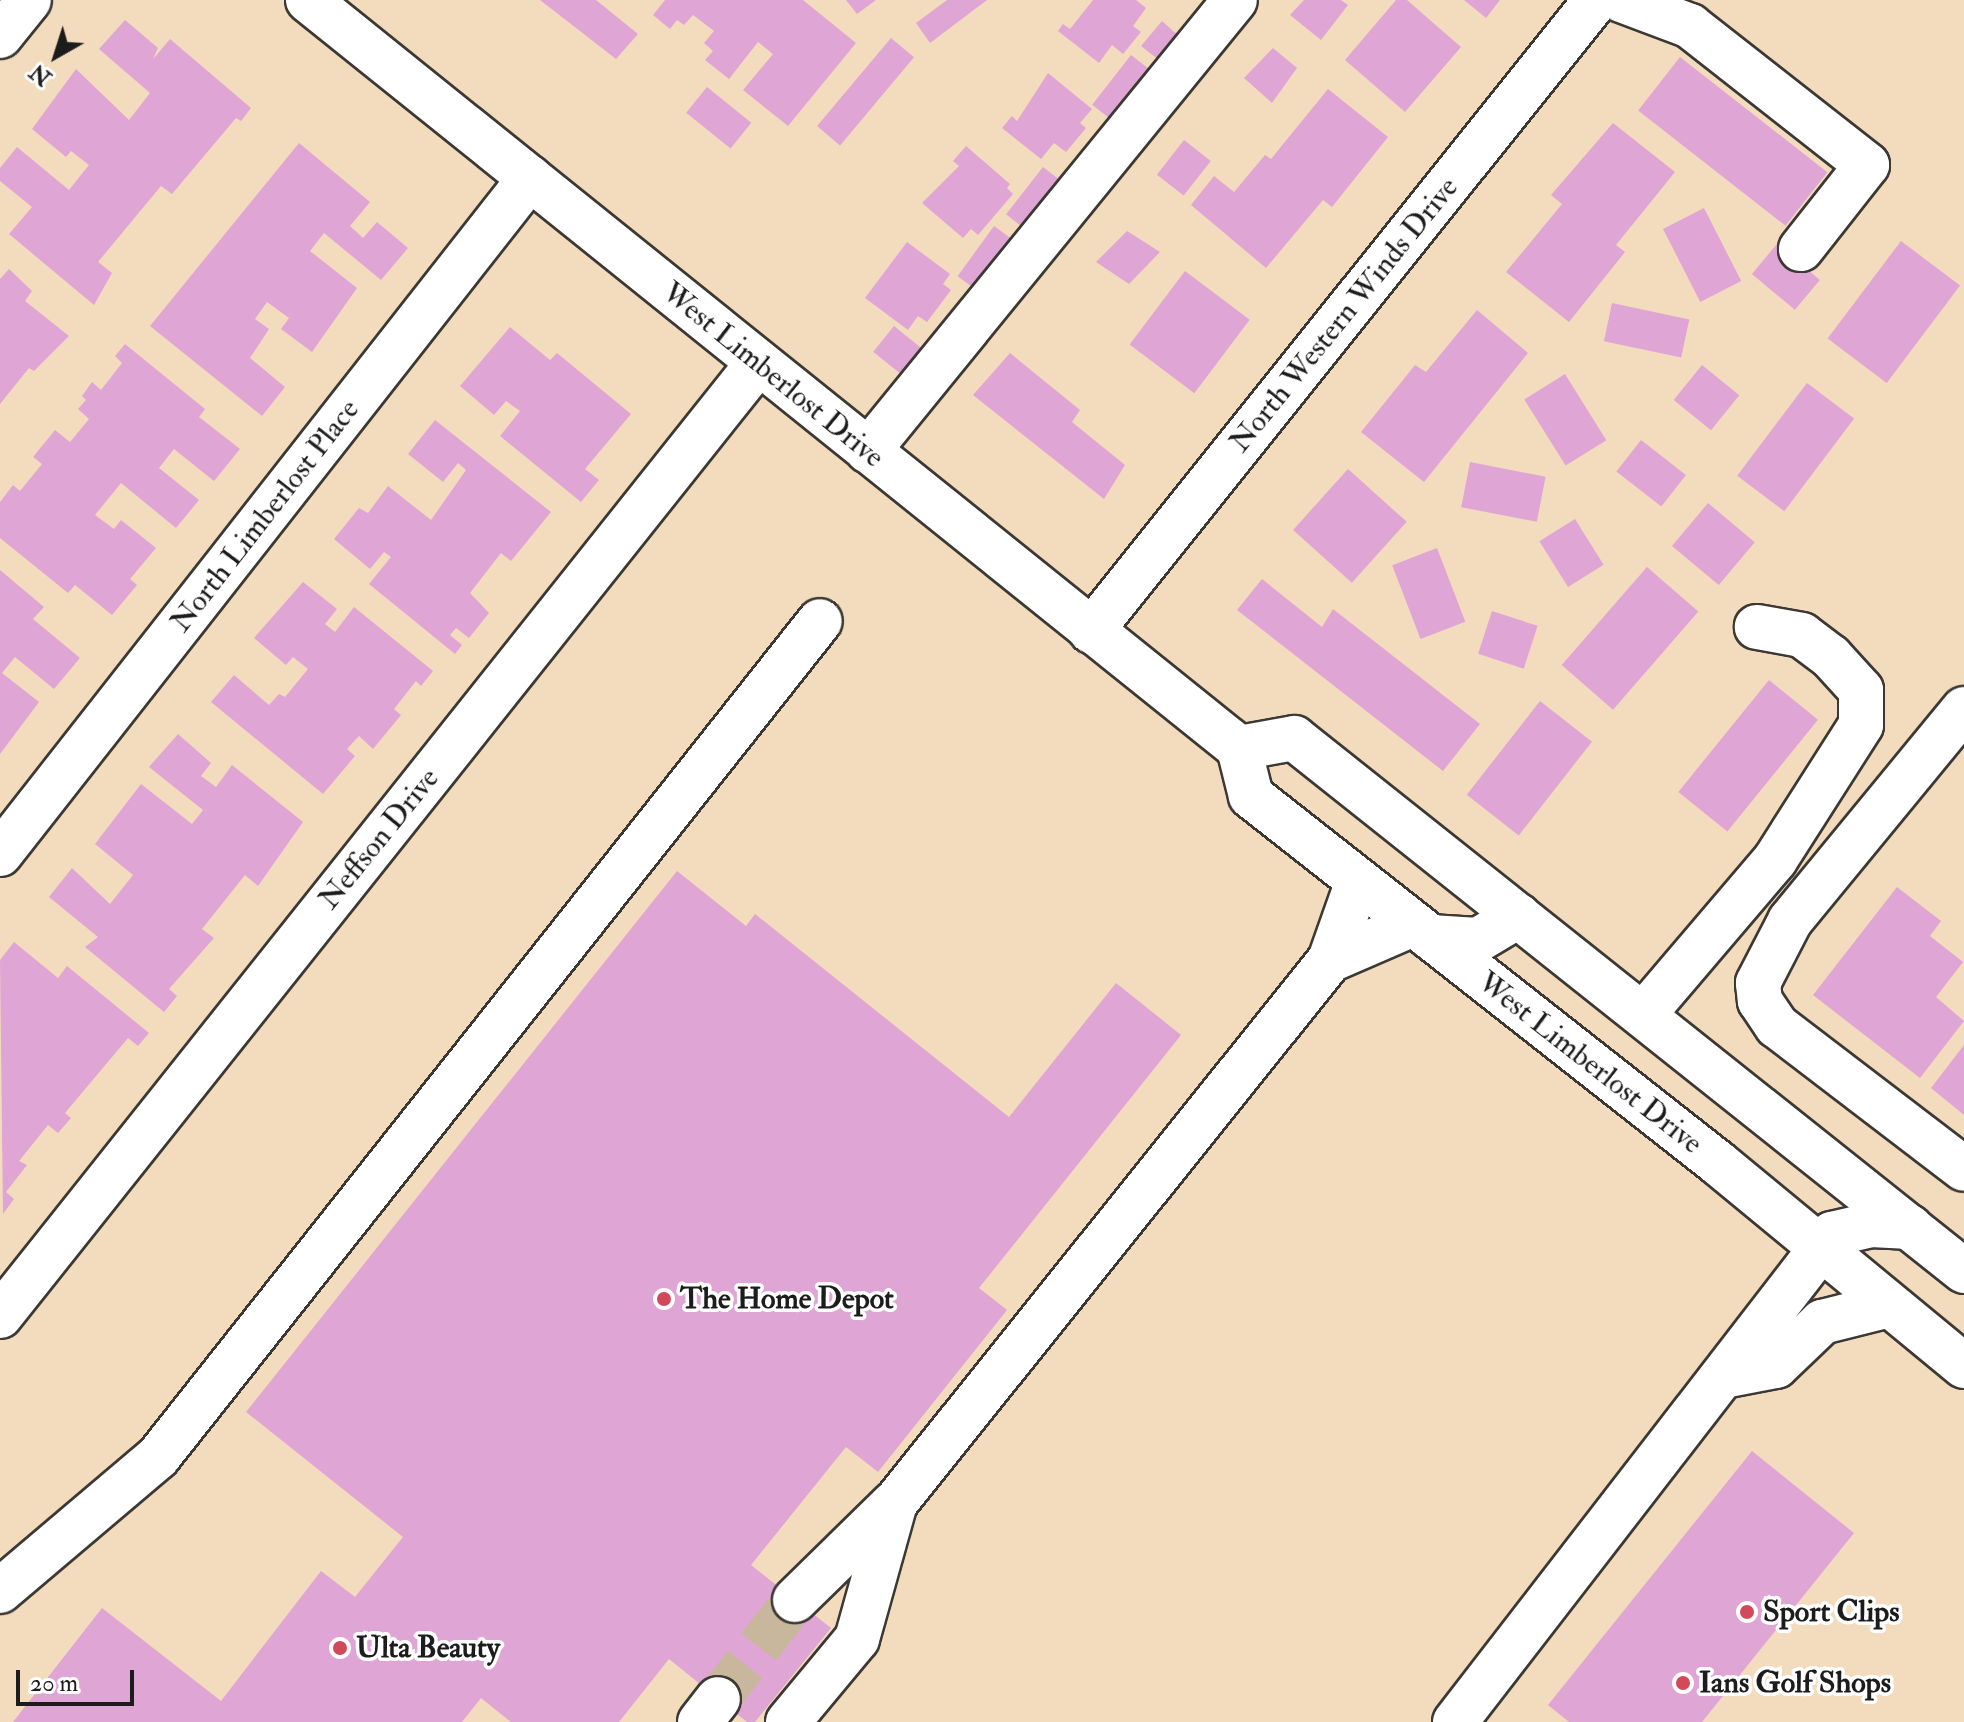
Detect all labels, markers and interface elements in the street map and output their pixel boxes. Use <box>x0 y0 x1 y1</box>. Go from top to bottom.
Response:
north arrow <box>16 16 96 96</box>
text: N <box>24 58 57 92</box>
street label: North Western Winds Drive <box>1222 170 1466 460</box>
street label: West Limberlost Drive <box>655 275 891 475</box>
street label: North Limberlost Place <box>163 393 367 639</box>
street label: Neffson Drive <box>311 761 447 917</box>
street label: West Limberlost Drive <box>1471 964 1709 1162</box>
place label: The Home Depot <box>680 1281 894 1317</box>
marker: The Home Depot <box>655 1290 673 1308</box>
place label: Sport Clips <box>1763 1594 1900 1630</box>
marker: Sport Clips <box>1738 1603 1756 1621</box>
place label: Ulta Beauty <box>356 1630 500 1666</box>
marker: Ulta Beauty <box>331 1639 349 1657</box>
scale bar <box>20 1654 138 1704</box>
place label: Ians Golf Shops <box>1699 1665 1891 1701</box>
text: 20 m <box>30 1668 78 1699</box>
marker: Ians Golf Shops <box>1674 1674 1692 1692</box>

